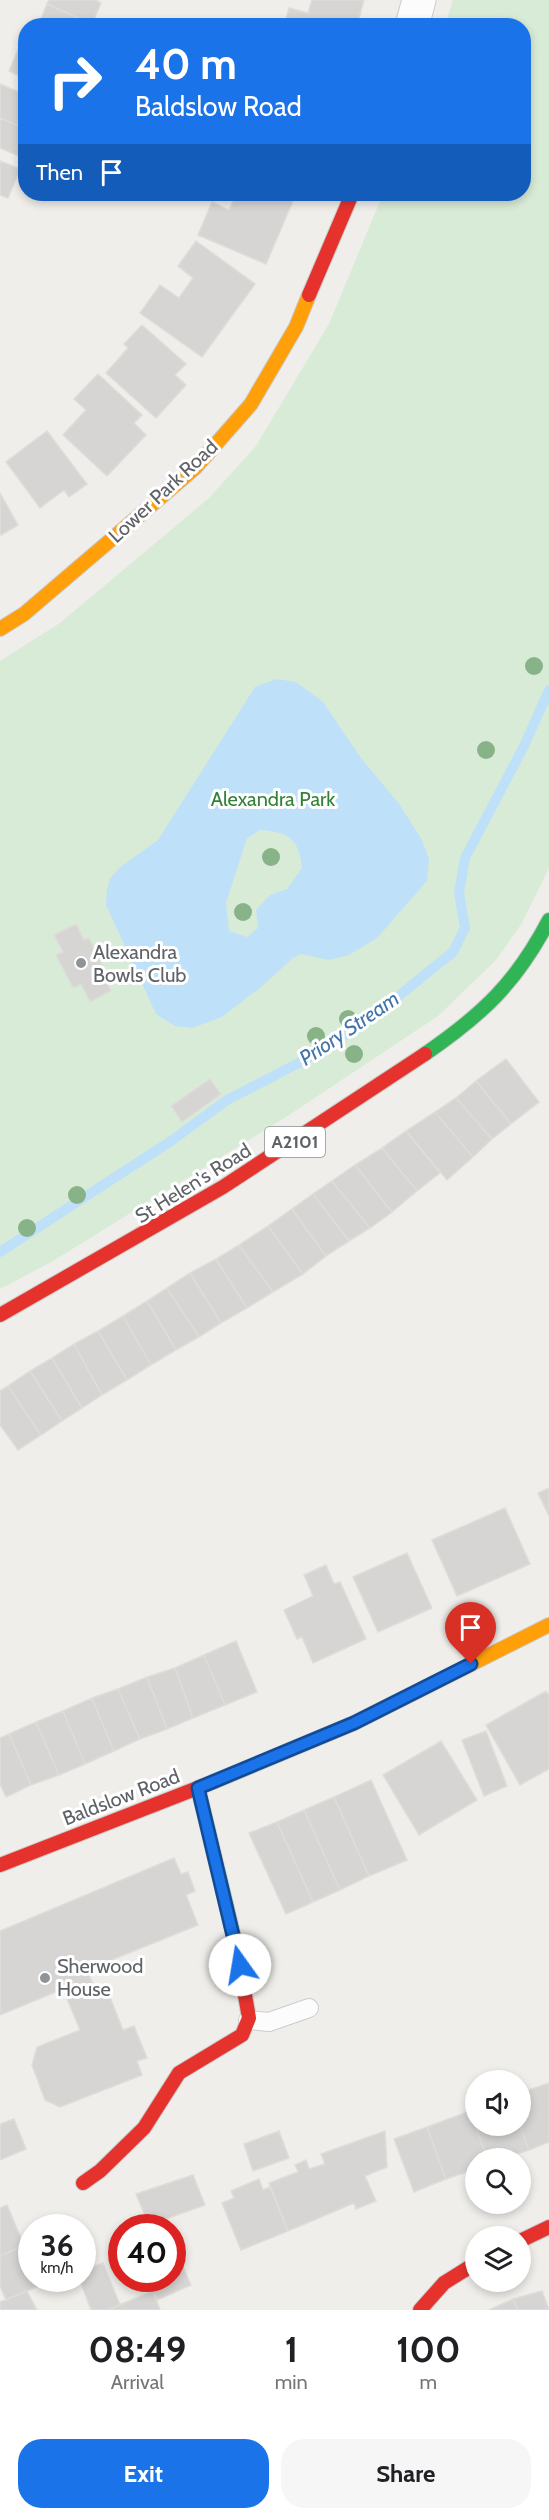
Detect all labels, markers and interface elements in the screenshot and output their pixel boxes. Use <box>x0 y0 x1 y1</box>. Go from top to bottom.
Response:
text: 40 m <box>135 38 237 90</box>
icon: right <box>36 42 114 120</box>
text: Baldslow Road <box>135 90 302 123</box>
icon: arrive <box>95 156 128 189</box>
text: Then <box>36 159 83 186</box>
street label: Lower Park Road <box>104 434 222 548</box>
park label: Alexandra Park <box>211 787 335 811</box>
place label: Alexandra Bowls Club <box>93 940 186 987</box>
marker: Alexandra Bowls Club <box>74 956 88 970</box>
water label: Priory Stream <box>294 986 404 1070</box>
road number: A2101 <box>265 1127 325 1157</box>
street label: St Helen's Road <box>131 1138 255 1228</box>
pin <box>445 1602 496 1664</box>
icon: arrive <box>454 1611 487 1644</box>
street label: Baldslow Road <box>59 1764 183 1830</box>
position arrow <box>208 1933 272 1997</box>
place label: Sherwood House <box>57 1954 143 2001</box>
marker: Sherwood House <box>38 1971 52 1985</box>
map controls <box>465 2070 531 2292</box>
button: sound <box>465 2070 531 2136</box>
button: search <box>465 2148 531 2214</box>
speed limit sign: 40 <box>108 2214 186 2292</box>
button: layers <box>465 2226 531 2292</box>
text: 36 <box>40 2227 74 2264</box>
text: km/h <box>41 2259 73 2277</box>
text: 08:49 <box>89 2327 186 2371</box>
text: 1 <box>285 2327 298 2371</box>
text: 100 <box>396 2327 460 2371</box>
text: Arrival <box>111 2370 164 2394</box>
text: min <box>275 2370 308 2394</box>
text: m <box>420 2370 437 2394</box>
button: Exit <box>18 2439 269 2508</box>
button: Share <box>281 2439 531 2508</box>

